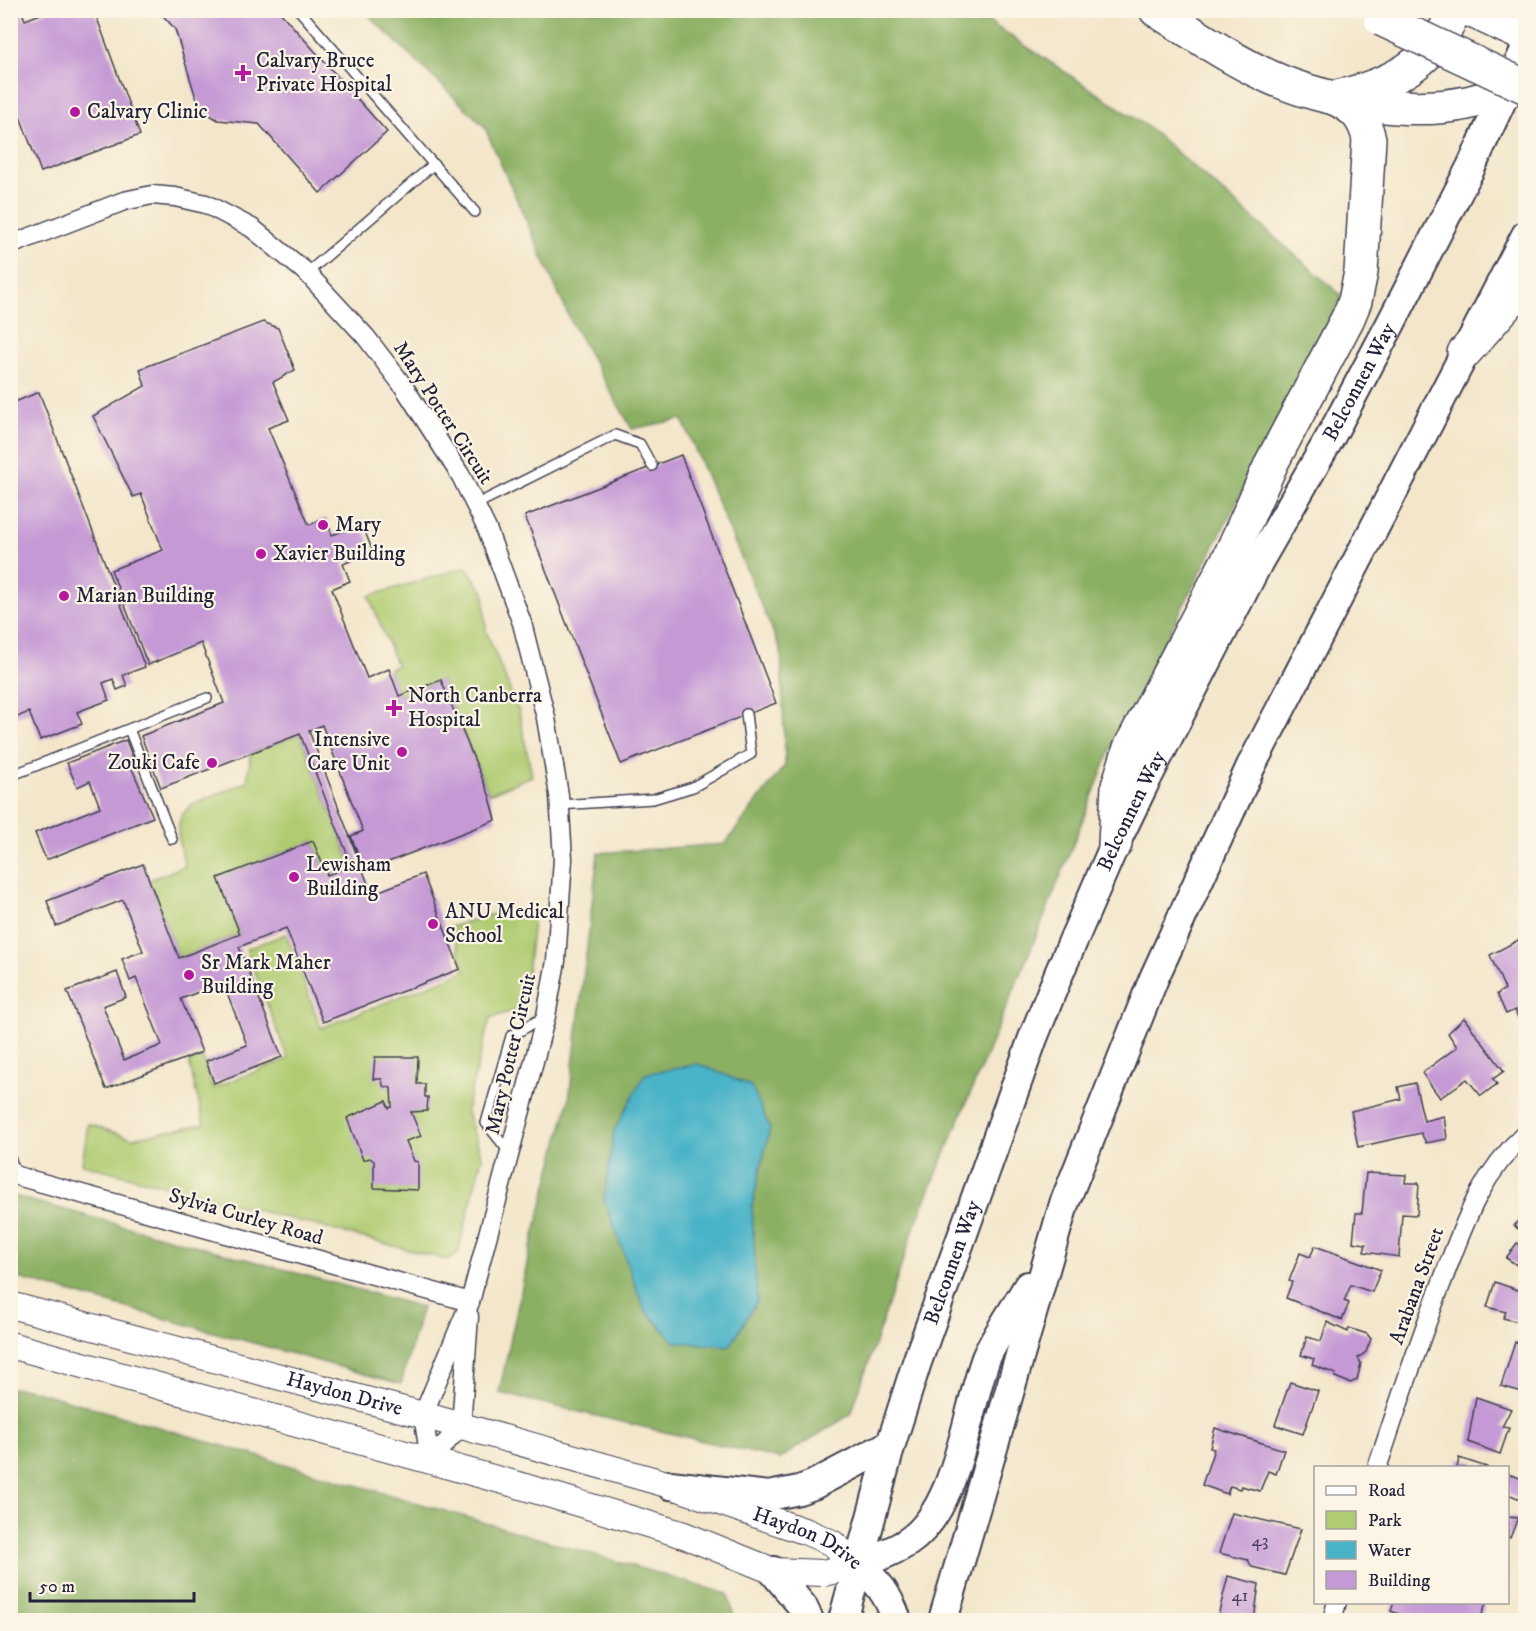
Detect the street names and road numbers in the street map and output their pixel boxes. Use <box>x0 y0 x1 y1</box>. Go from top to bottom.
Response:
street label: Belconnen Way <box>1318 318 1402 446</box>
street label: Mary Potter Circuit <box>387 337 499 490</box>
street label: Belconnen Way <box>1092 746 1172 875</box>
street label: Mary Potter Circuit <box>480 970 542 1137</box>
street label: Sylvia Curley Road <box>166 1183 327 1252</box>
street label: Belconnen Way <box>918 1196 987 1328</box>
street label: Arabana Street <box>1384 1224 1450 1348</box>
street label: Haydon Drive <box>283 1366 406 1422</box>
street label: Haydon Drive <box>749 1501 868 1576</box>

